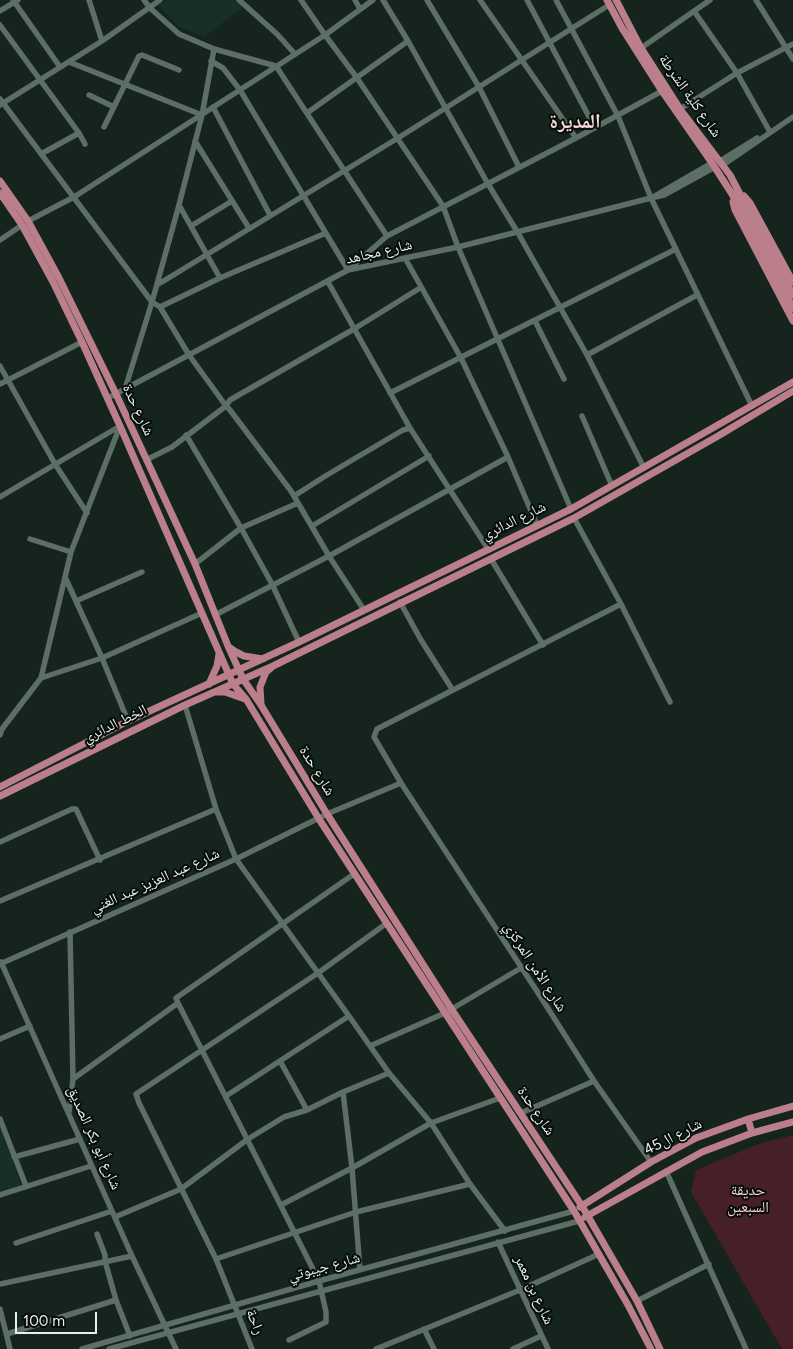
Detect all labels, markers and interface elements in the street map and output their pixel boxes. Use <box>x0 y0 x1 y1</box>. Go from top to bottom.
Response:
street label: شارع كلية الشرطة <box>655 51 725 141</box>
district label: المديرة <box>549 110 601 134</box>
street label: شارع مجاهد <box>344 236 414 268</box>
street label: شارع حدة <box>118 381 158 439</box>
street label: شارع الدائري <box>479 498 549 544</box>
street label: الخط الدائري <box>80 701 150 747</box>
street label: شارع حدة <box>295 743 339 799</box>
street label: شارع عبد العزيز عبد الغني <box>88 844 222 918</box>
street label: شارع الأمن المركزي <box>499 919 571 1015</box>
street label: شارع أبو بكر الصديق <box>63 1083 125 1193</box>
street label: شارع حدة <box>513 1083 559 1139</box>
street label: شارع ال45 <box>641 1115 705 1159</box>
park label: حديقة السبعين <box>727 1182 769 1217</box>
street label: شارع جيبوتي <box>286 1249 362 1285</box>
street label: شارع بن معمر <box>510 1253 558 1327</box>
scale bar <box>18 1302 100 1334</box>
street label: راحة <box>242 1307 268 1337</box>
text: 100 m <box>23 1312 65 1330</box>

